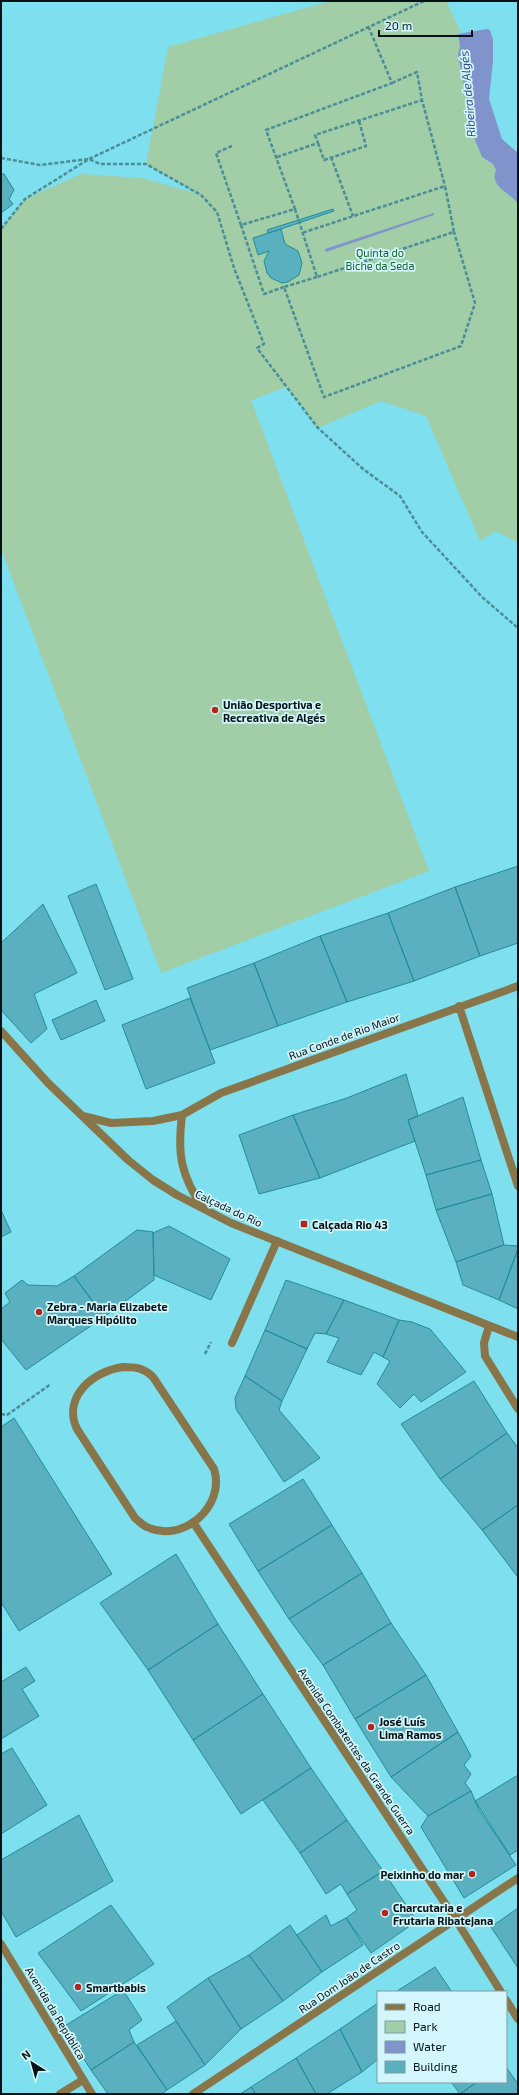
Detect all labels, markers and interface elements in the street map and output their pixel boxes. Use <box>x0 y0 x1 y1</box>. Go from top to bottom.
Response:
scale bar <box>379 12 472 38</box>
text: 20 m <box>385 18 412 32</box>
water label: Ribeira de Algés <box>456 50 478 138</box>
park label: Quinta do Biche da Seda <box>346 246 414 272</box>
place label: União Desportiva e Recreativa de Algés <box>223 698 325 724</box>
marker: União Desportiva e Recreativa de Algés <box>210 705 220 715</box>
street label: Rua Conde de Rio Maior <box>287 1010 402 1062</box>
street label: Calçada do Rio <box>193 1187 265 1230</box>
place label: Calçada Rio 43 <box>312 1218 388 1232</box>
marker: Calçada Rio 43 <box>299 1219 309 1229</box>
place label: Zebra - Maria Elizabete Marques Hipólito <box>47 1300 168 1326</box>
marker: Zebra - Maria Elizabete Marques Hipólito <box>34 1307 44 1317</box>
street label: Avenida Combatentes da Grande Guerra <box>296 1665 418 1837</box>
place label: José Luís Lima Ramos <box>379 1715 442 1741</box>
marker: José Luís Lima Ramos <box>366 1722 376 1732</box>
place label: Peixinho do mar <box>381 1868 464 1881</box>
marker: Peixinho do mar <box>467 1869 477 1879</box>
place label: Charcutaria e Frutaria Ribatejana <box>393 1901 493 1928</box>
marker: Charcutaria e Frutaria Ribatejana <box>380 1908 390 1918</box>
street label: Rua Dom João de Castro <box>296 1938 402 2016</box>
street label: Avenida da República <box>23 1964 89 2062</box>
place label: Smartbabis <box>86 1981 146 1994</box>
marker: Smartbabis <box>73 1982 83 1992</box>
legend <box>377 1991 507 2083</box>
text: Road <box>413 1999 441 2013</box>
text: Park <box>413 2019 438 2033</box>
text: Water <box>413 2039 447 2053</box>
north arrow <box>12 2043 52 2083</box>
text: N <box>19 2047 33 2062</box>
text: Building <box>413 2059 458 2073</box>

